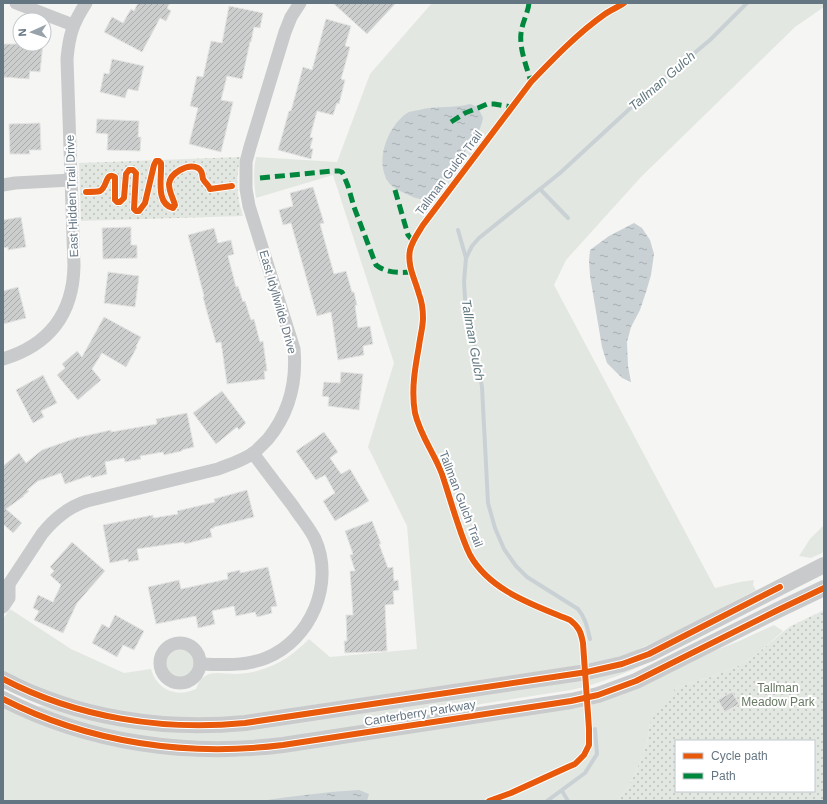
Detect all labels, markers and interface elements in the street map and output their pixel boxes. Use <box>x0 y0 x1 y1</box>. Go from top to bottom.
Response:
north arrow <box>12 12 52 52</box>
text: N <box>16 28 28 37</box>
water label: Tallman Gulch <box>626 48 698 114</box>
street label: Tallman Gulch Trail <box>413 128 485 218</box>
street label: East Hidden Trail Drive <box>63 134 81 258</box>
street label: East Idyllwilde Drive <box>256 248 300 356</box>
water label: Tallman Gulch <box>458 298 488 382</box>
street label: Tallman Gulch Trail <box>436 449 486 549</box>
park label: Tallman Meadow Park <box>741 681 816 709</box>
street label: Canterberry Parkway <box>363 697 477 729</box>
legend <box>675 740 815 792</box>
text: Cycle path <box>711 749 768 763</box>
text: Path <box>711 769 736 783</box>

